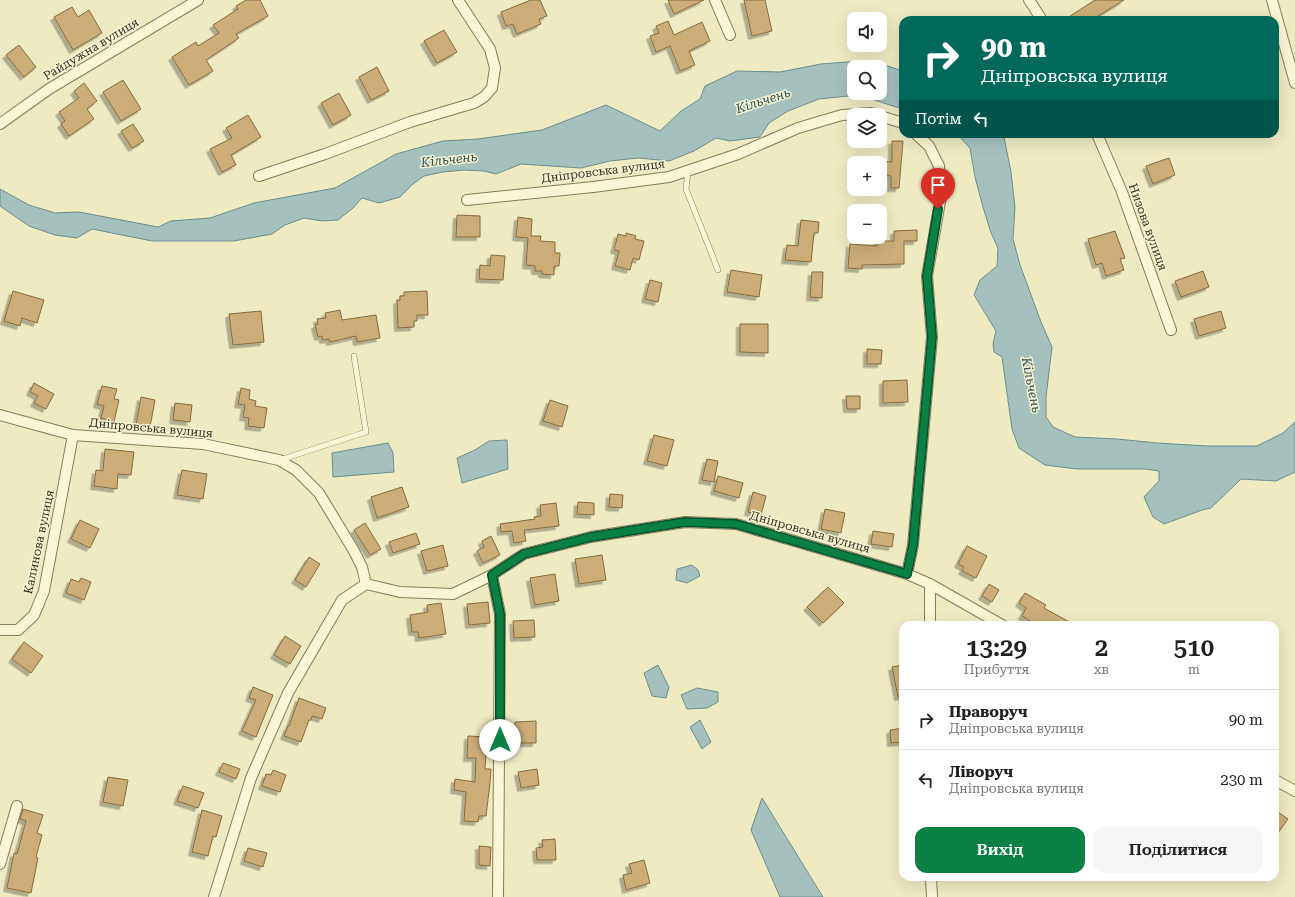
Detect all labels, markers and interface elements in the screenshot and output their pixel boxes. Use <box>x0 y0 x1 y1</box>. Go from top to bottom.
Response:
map controls <box>847 12 887 244</box>
button: sound <box>847 12 887 52</box>
street label: Райдужна вулиця <box>41 15 141 83</box>
text: 90 m <box>981 31 1046 64</box>
icon: right <box>915 32 967 84</box>
button: search <box>847 60 887 100</box>
text: Дніпровська вулиця <box>981 65 1168 86</box>
water label: Кільчень <box>733 85 792 117</box>
button: layers <box>847 108 887 148</box>
icon: left <box>970 108 992 130</box>
text: Потім <box>915 110 962 128</box>
water label: Кільчень <box>419 149 478 170</box>
street label: Дніпровська вулиця <box>540 156 666 186</box>
button: + <box>847 156 887 196</box>
pin <box>921 168 955 209</box>
icon: arrive <box>927 174 949 196</box>
street label: Низова вулиця <box>1126 181 1170 273</box>
button: − <box>847 204 887 244</box>
water label: Кільчень <box>1019 355 1044 414</box>
street label: Дніпровська вулиця <box>88 416 214 440</box>
street label: Калинова вулиця <box>21 488 57 595</box>
street label: Дніпровська вулиця <box>748 508 872 556</box>
text: 13:29 <box>966 634 1027 662</box>
text: 2 <box>1095 634 1108 662</box>
text: 510 <box>1174 634 1214 662</box>
text: Прибуття <box>964 662 1029 677</box>
text: хв <box>1094 662 1109 677</box>
text: m <box>1188 662 1200 677</box>
text: Праворуч <box>949 703 1028 721</box>
icon: right <box>915 709 937 731</box>
text: 90 m <box>1229 711 1263 729</box>
position arrow <box>479 719 521 761</box>
text: Дніпровська вулиця <box>949 721 1084 736</box>
text: Ліворуч <box>949 763 1013 781</box>
icon: left <box>915 769 937 791</box>
text: 230 m <box>1220 771 1263 789</box>
text: Дніпровська вулиця <box>949 781 1084 796</box>
button: Вихід <box>915 827 1085 873</box>
button: Поділитися <box>1093 827 1263 873</box>

